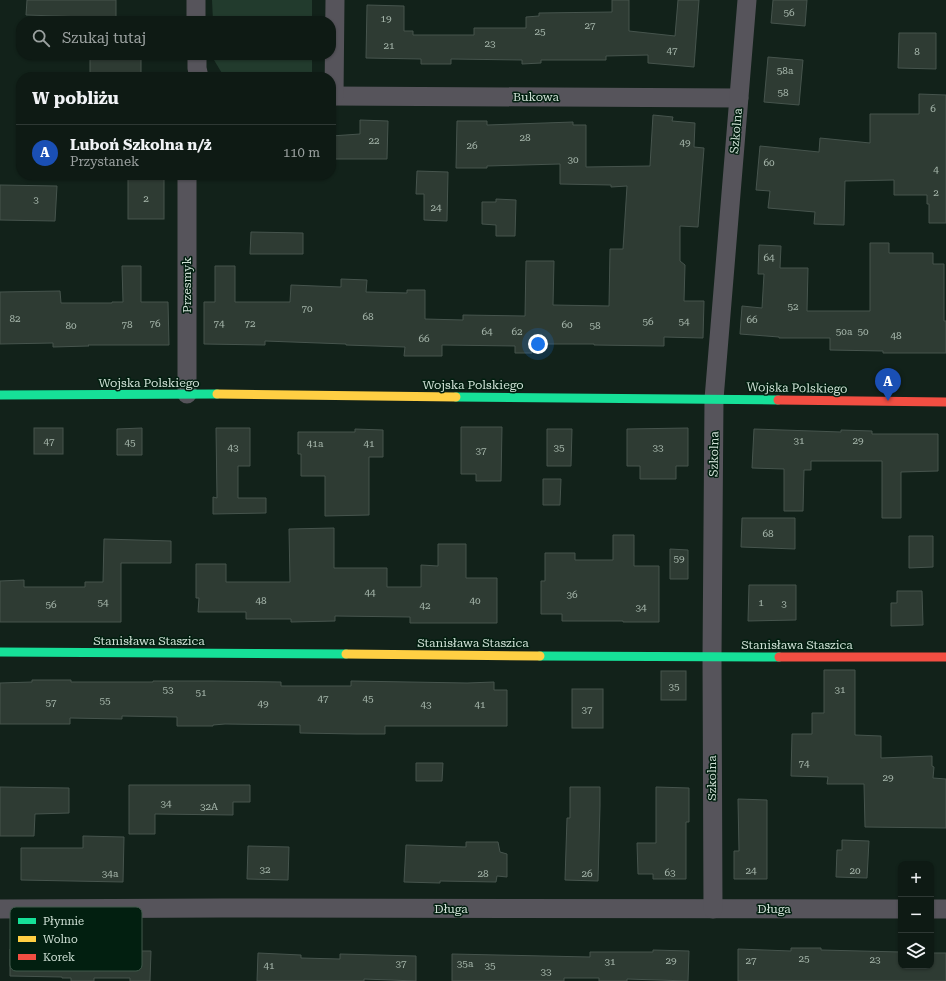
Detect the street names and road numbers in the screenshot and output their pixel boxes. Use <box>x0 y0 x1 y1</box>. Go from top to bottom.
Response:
street label: Bukowa <box>513 90 560 104</box>
street label: Szkolna <box>727 107 745 154</box>
street label: Przesmyk <box>180 257 194 313</box>
street label: Wojska Polskiego <box>98 376 200 390</box>
street label: Wojska Polskiego <box>422 378 524 392</box>
street label: Wojska Polskiego <box>746 380 848 396</box>
street label: Szkolna <box>707 431 721 477</box>
street label: Stanisława Staszica <box>93 634 205 648</box>
street label: Stanisława Staszica <box>417 636 529 650</box>
street label: Stanisława Staszica <box>741 638 853 652</box>
street label: Szkolna <box>705 755 719 801</box>
street label: Długa <box>434 902 468 916</box>
street label: Długa <box>757 902 791 916</box>

